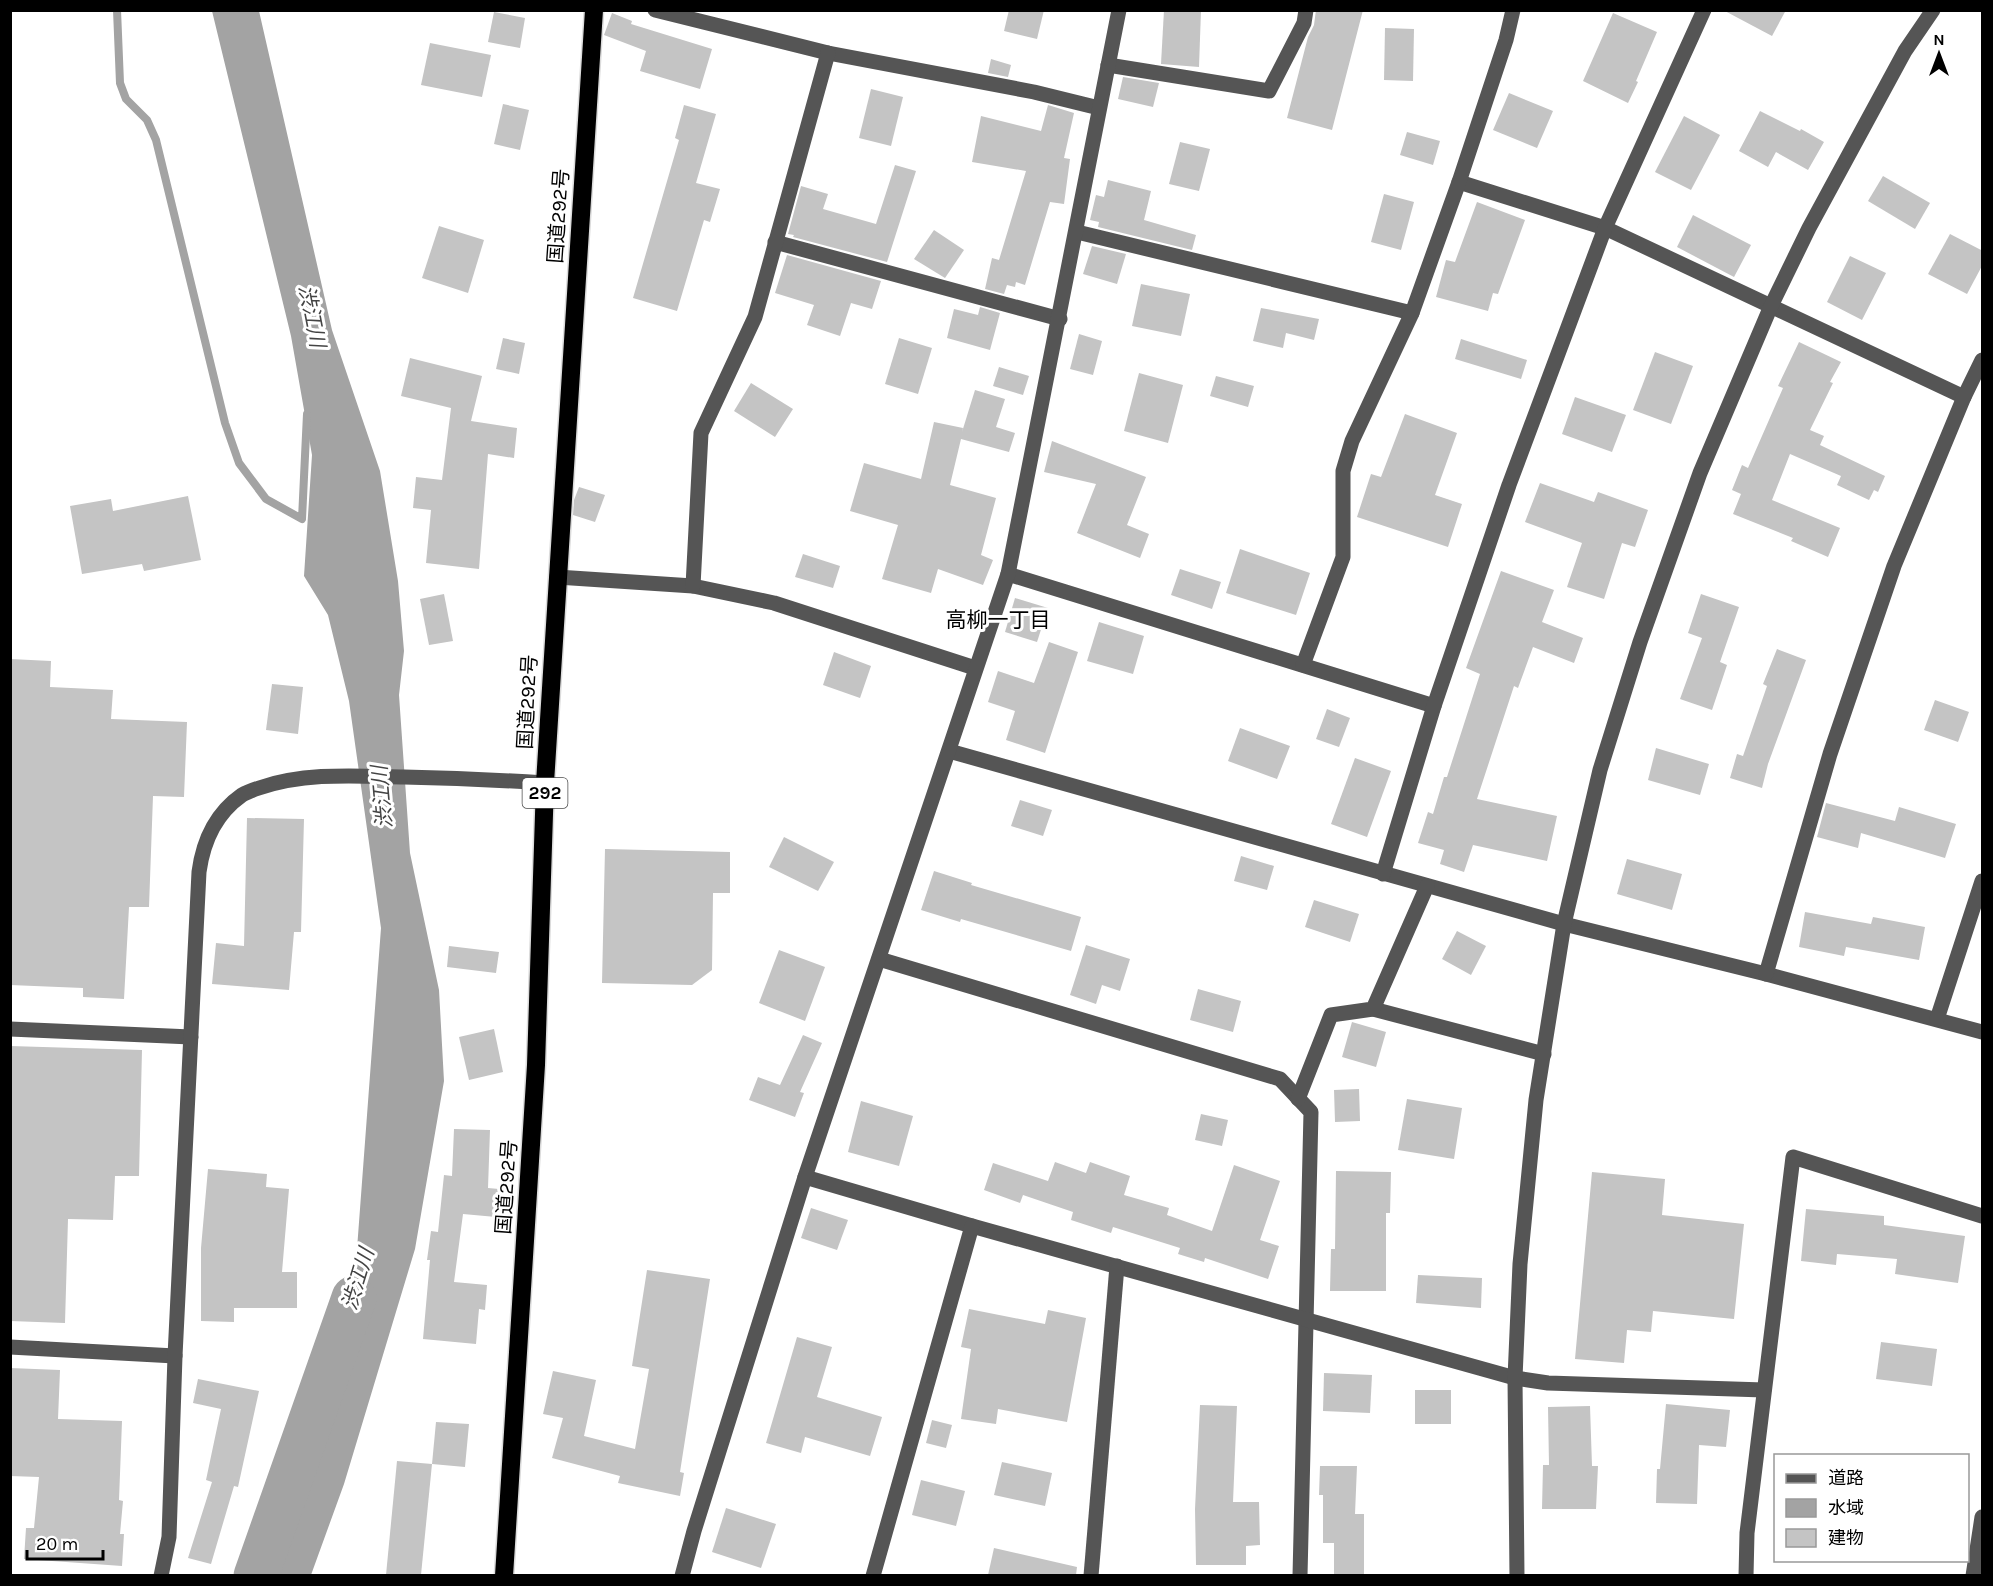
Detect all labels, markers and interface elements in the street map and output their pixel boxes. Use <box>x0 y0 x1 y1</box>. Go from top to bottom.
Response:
north arrow <box>1909 24 1969 84</box>
text: N <box>1933 30 1945 49</box>
street label: 国道292号 <box>544 168 573 264</box>
water label: 渋江川 <box>294 283 330 351</box>
district label: 高柳一丁目 <box>946 608 1051 632</box>
street label: 国道292号 <box>514 654 541 750</box>
water label: 渋江川 <box>367 763 397 829</box>
road number: 292 <box>522 778 568 808</box>
street label: 国道292号 <box>492 1139 521 1235</box>
water label: 渋江川 <box>337 1243 379 1313</box>
legend <box>1774 1454 1969 1562</box>
text: 道路 <box>1828 1467 1864 1489</box>
text: 水域 <box>1828 1497 1864 1519</box>
scale bar <box>27 1523 104 1561</box>
text: 建物 <box>1828 1527 1864 1549</box>
text: 20 m <box>36 1533 78 1555</box>

